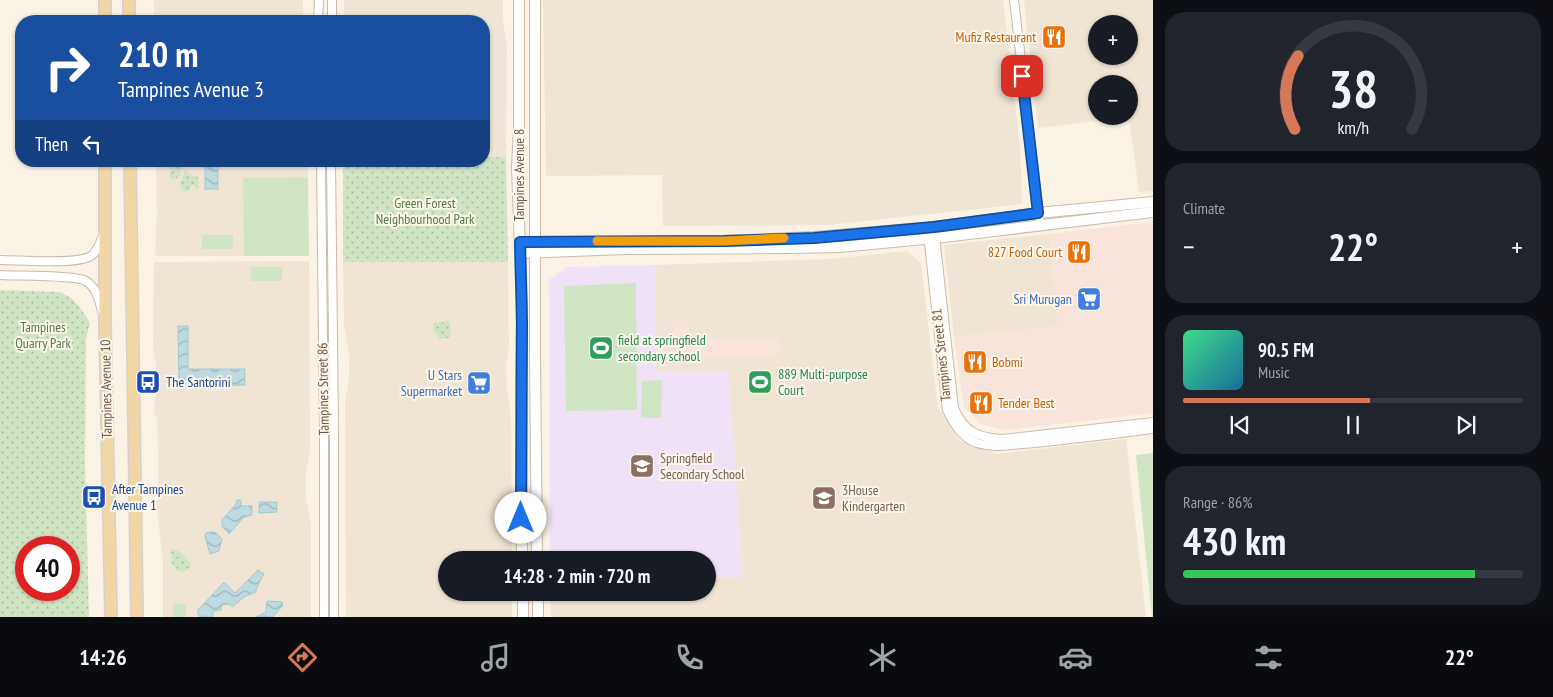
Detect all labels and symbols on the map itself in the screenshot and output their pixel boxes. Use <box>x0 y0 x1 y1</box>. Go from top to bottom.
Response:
restaurant icon: Mufiz Restaurant <box>1041 24 1067 50</box>
place label: Mufiz Restaurant <box>956 28 1036 46</box>
pin <box>1001 55 1043 97</box>
street label: Tampines Avenue 8 <box>510 129 528 221</box>
park label: Green Forest Neighbourhood Park <box>376 194 475 228</box>
restaurant icon: 827 Food Court <box>1066 239 1092 265</box>
place label: 827 Food Court <box>988 243 1062 261</box>
supermarket icon: Sri Murugan <box>1076 286 1102 312</box>
place label: Sri Murugan <box>1013 290 1072 308</box>
street label: Tampines Street 81 <box>927 308 955 402</box>
park label: Tampines Quarry Park <box>15 318 71 352</box>
place label: field at springfield secondary school <box>618 331 706 365</box>
sports icon: field at springfield secondary school <box>588 335 614 361</box>
street label: Tampines Avenue 10 <box>96 339 116 439</box>
street label: Tampines Street 86 <box>313 342 333 436</box>
restaurant icon: Bobmi <box>962 349 988 375</box>
place label: Bobmi <box>992 353 1023 371</box>
place label: 889 Multi-purpose Court <box>778 365 868 399</box>
place label: U Stars Supermarket <box>401 366 462 400</box>
bus stop icon: The Santorini <box>135 369 161 395</box>
sports icon: 889 Multi-purpose Court <box>747 369 773 395</box>
supermarket icon: U Stars Supermarket <box>466 370 492 396</box>
place label: The Santorini <box>166 373 231 391</box>
restaurant icon: Tender Best <box>968 390 994 416</box>
place label: Tender Best <box>998 394 1054 412</box>
place label: Springfield Secondary School <box>660 449 745 483</box>
school or university icon: Springfield Secondary School <box>629 453 655 479</box>
place label: After Tampines Avenue 1 <box>112 480 184 514</box>
place label: 3House Kindergarten <box>842 481 905 515</box>
bus stop icon: After Tampines Avenue 1 <box>81 484 107 510</box>
school or university icon: 3House Kindergarten <box>811 485 837 511</box>
position arrow <box>494 491 546 543</box>
speed limit sign: 40 <box>15 536 80 601</box>

